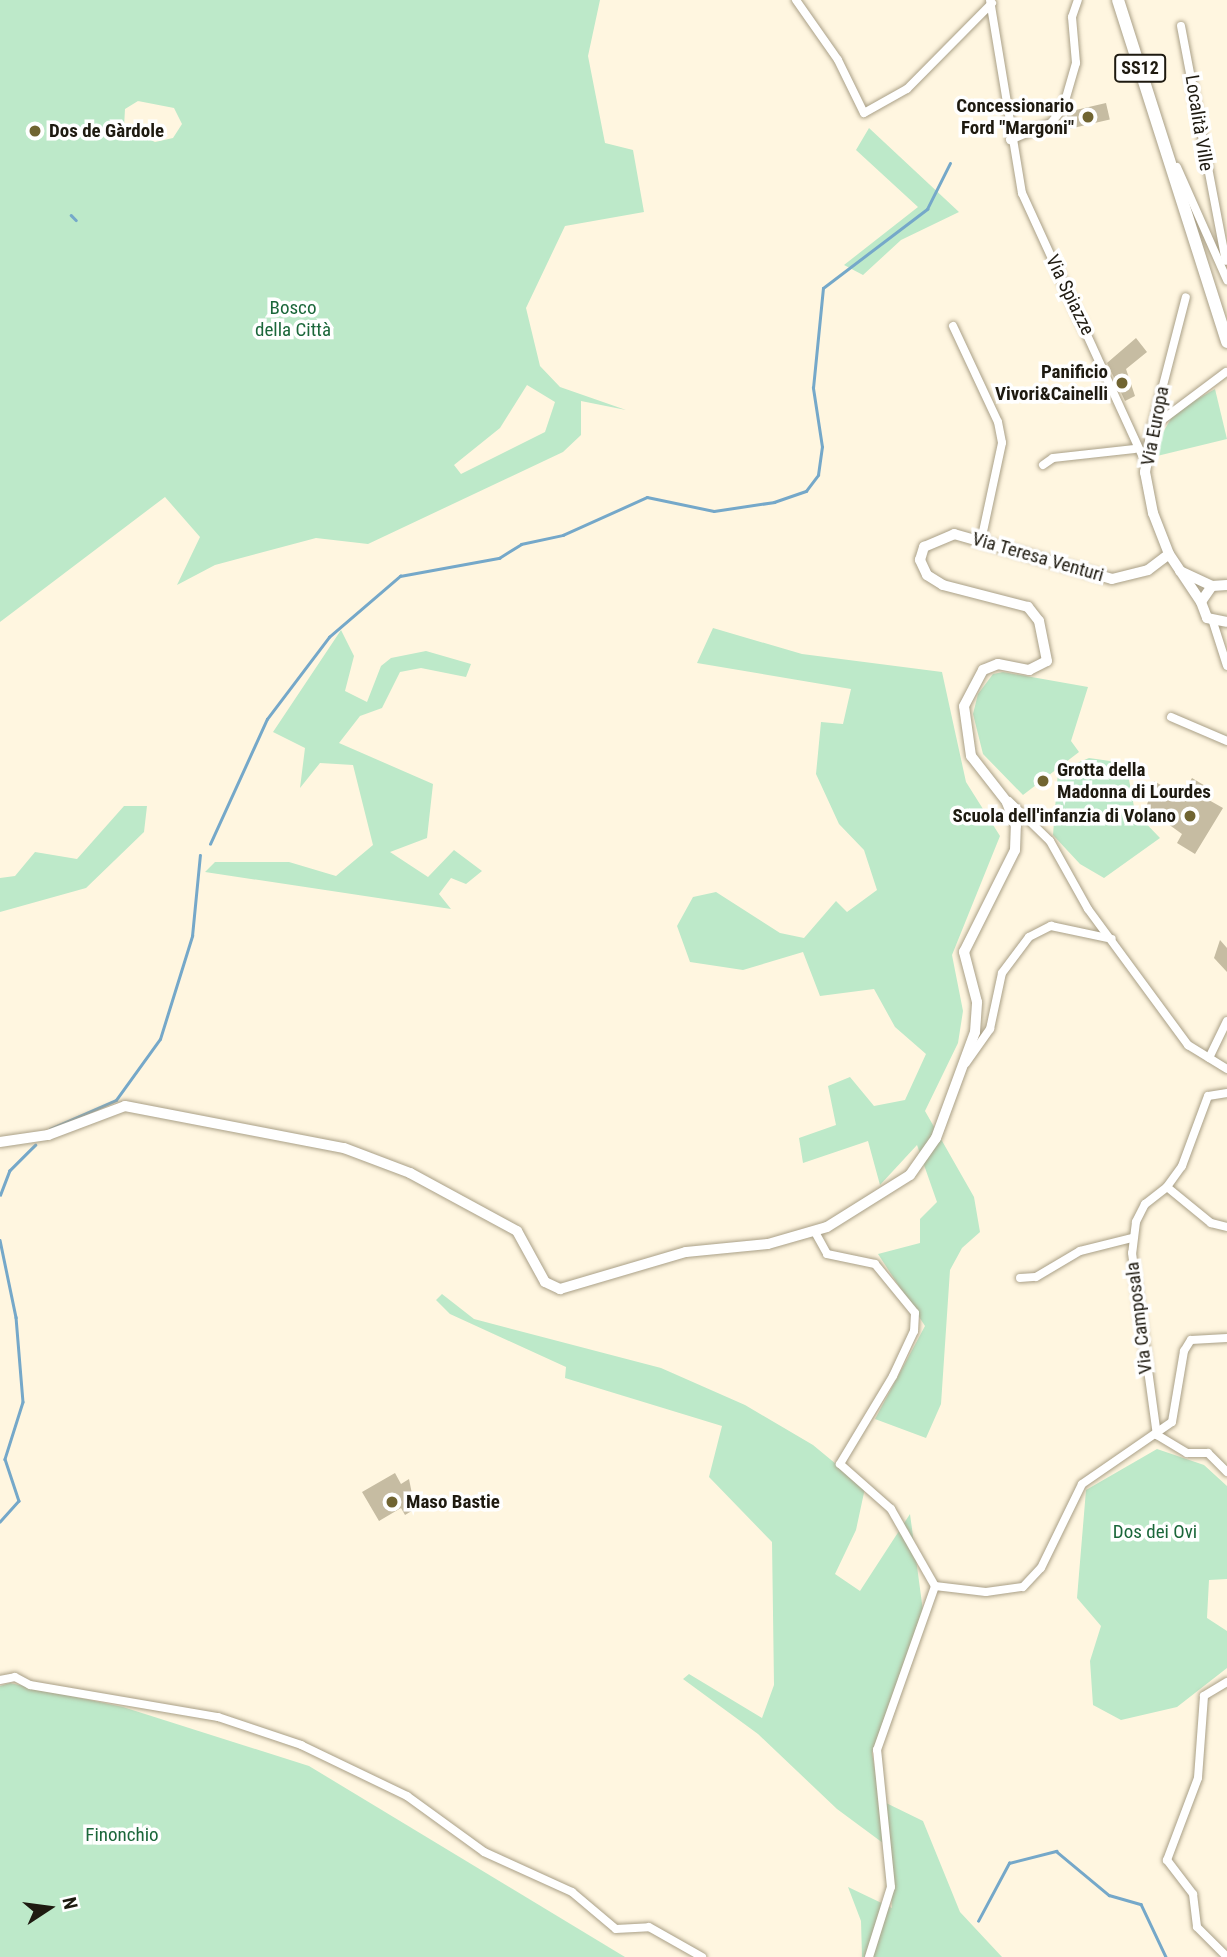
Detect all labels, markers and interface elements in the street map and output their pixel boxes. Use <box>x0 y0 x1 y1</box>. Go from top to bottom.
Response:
road number: SS12 <box>1114 54 1166 82</box>
street label: Località Ville <box>1180 73 1218 173</box>
place label: Concessionario Ford "Margoni" <box>956 95 1074 139</box>
marker: Concessionario Ford "Margoni" <box>1080 109 1096 125</box>
place label: Dos de Gàrdole <box>49 120 164 142</box>
marker: Dos de Gàrdole <box>27 123 43 139</box>
street label: Via Spiazze <box>1041 251 1099 339</box>
park label: Bosco della Città <box>255 297 331 341</box>
place label: Panificio Vivori&Cainelli <box>995 361 1108 405</box>
marker: Panificio Vivori&Cainelli <box>1114 375 1130 391</box>
street label: Via Europa <box>1136 384 1174 468</box>
street label: Via Teresa Venturi <box>969 527 1107 587</box>
place label: Grotta della Madonna di Lourdes <box>1057 759 1211 803</box>
marker: Grotta della Madonna di Lourdes <box>1035 773 1051 789</box>
place label: Scuola dell'infanzia di Volano <box>952 805 1176 827</box>
marker: Scuola dell'infanzia di Volano <box>1182 808 1198 824</box>
street label: Via Camposala <box>1121 1261 1157 1375</box>
place label: Maso Bastie <box>406 1491 500 1513</box>
marker: Maso Bastie <box>384 1494 400 1510</box>
park label: Dos dei Ovi <box>1113 1521 1197 1543</box>
park label: Finonchio <box>85 1824 159 1846</box>
north arrow <box>14 1873 84 1943</box>
text: N <box>57 1895 82 1911</box>

